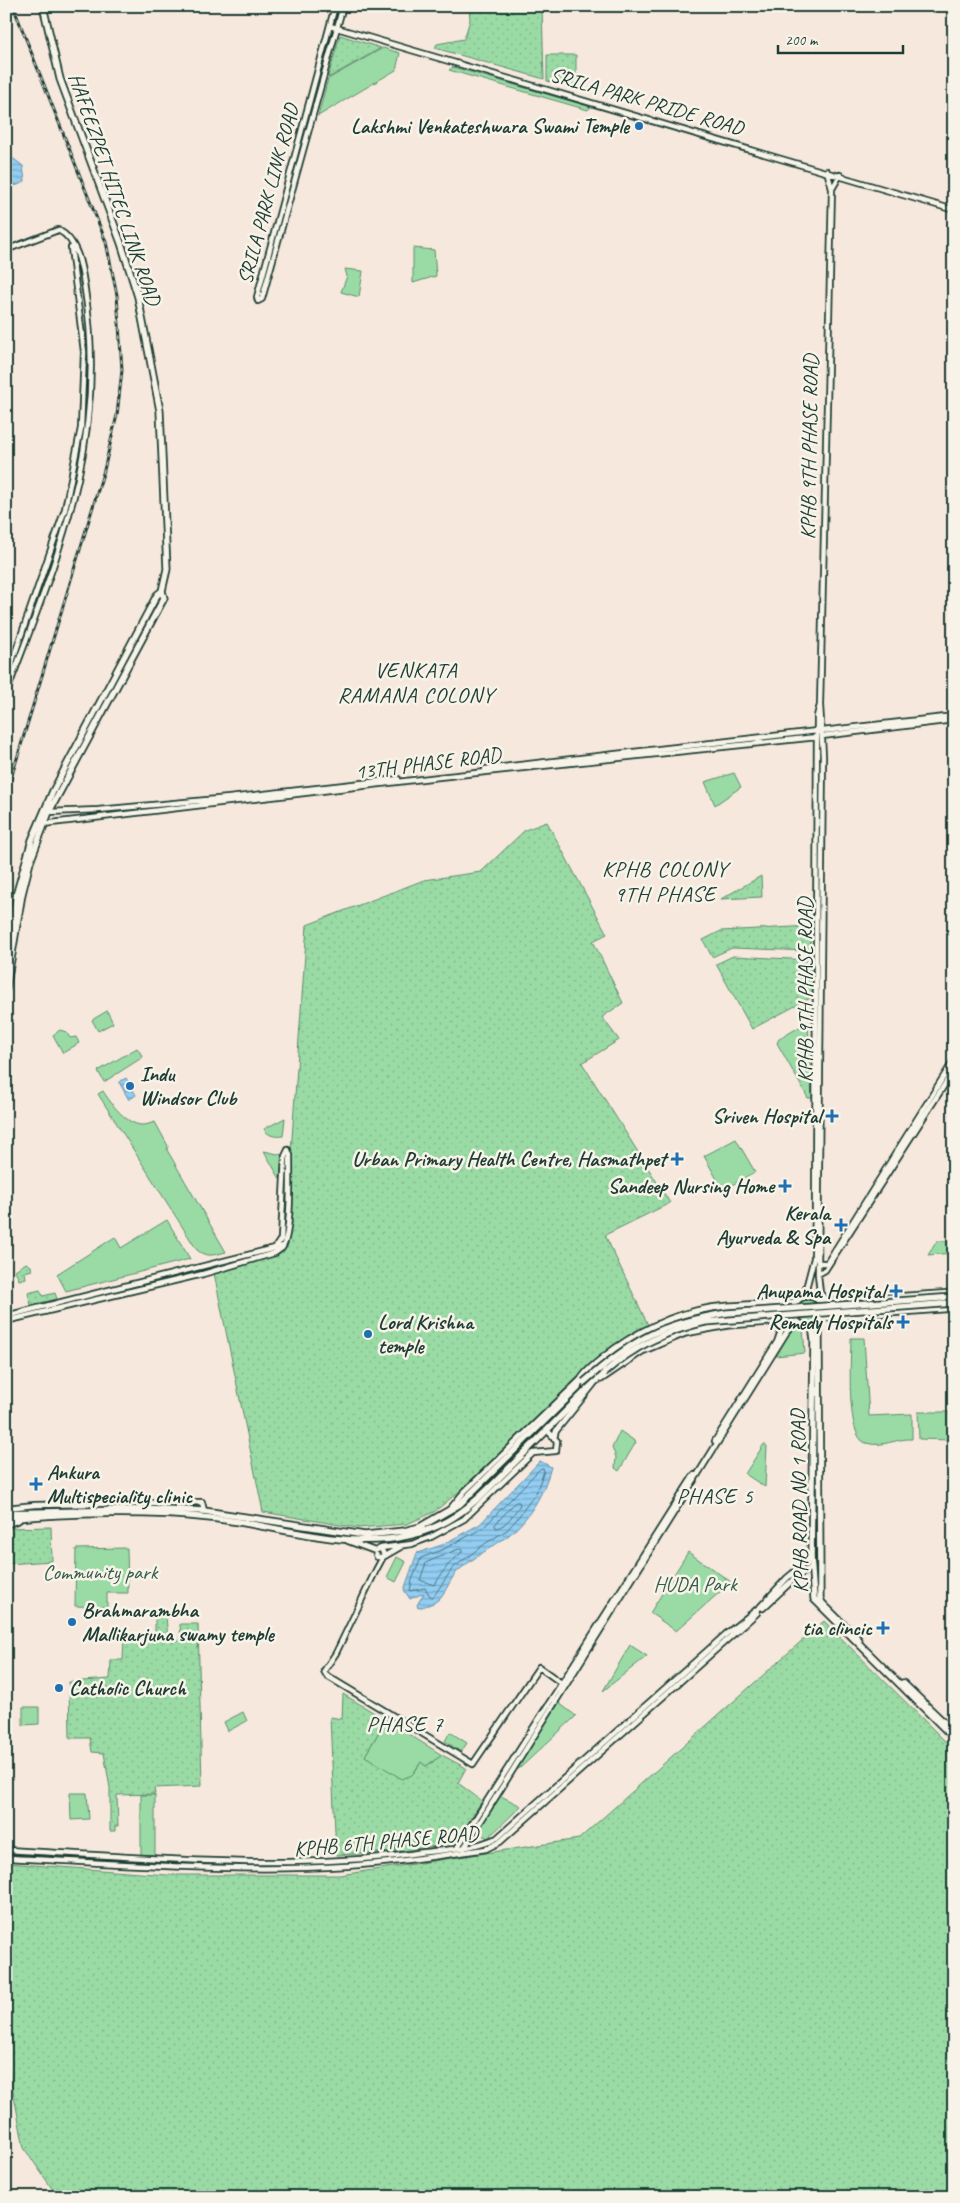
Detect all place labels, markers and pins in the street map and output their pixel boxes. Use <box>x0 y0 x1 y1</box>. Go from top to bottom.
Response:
place label: Lakshmi Venkateshwara Swami Temple <box>351 113 631 139</box>
marker: Lakshmi Venkateshwara Swami Temple <box>633 120 645 132</box>
place label: Indu Windsor Club <box>140 1061 238 1111</box>
marker: Indu Windsor Club <box>124 1080 136 1092</box>
place label: Sriven Hospital <box>712 1103 825 1129</box>
marker: Sriven Hospital <box>825 1109 839 1123</box>
place label: Urban Primary Health Centre, Hasmathpet <box>352 1146 669 1172</box>
marker: Urban Primary Health Centre, Hasmathpet <box>670 1152 684 1166</box>
place label: Sandeep Nursing Home <box>608 1173 776 1199</box>
marker: Sandeep Nursing Home <box>778 1179 792 1193</box>
place label: Kerala Ayurveda & Spa <box>716 1200 832 1250</box>
marker: Kerala Ayurveda & Spa <box>834 1218 848 1232</box>
place label: Anupama Hospital <box>756 1278 889 1304</box>
marker: Anupama Hospital <box>889 1284 903 1298</box>
place label: Lord Krishna temple <box>378 1309 475 1359</box>
place label: Remedy Hospitals <box>768 1309 895 1335</box>
marker: Remedy Hospitals <box>896 1315 910 1329</box>
marker: Lord Krishna temple <box>362 1328 374 1340</box>
place label: Ankura Multispeciality clinic <box>47 1459 193 1510</box>
marker: Ankura Multispeciality clinic <box>29 1477 43 1491</box>
place label: Brahmarambha Mallikarjuna swamy temple <box>82 1597 276 1647</box>
place label: tia clincic <box>802 1615 873 1641</box>
marker: Brahmarambha Mallikarjuna swamy temple <box>66 1616 78 1628</box>
marker: tia clincic <box>876 1621 890 1635</box>
place label: Catholic Church <box>69 1675 187 1701</box>
marker: Catholic Church <box>53 1682 65 1694</box>

